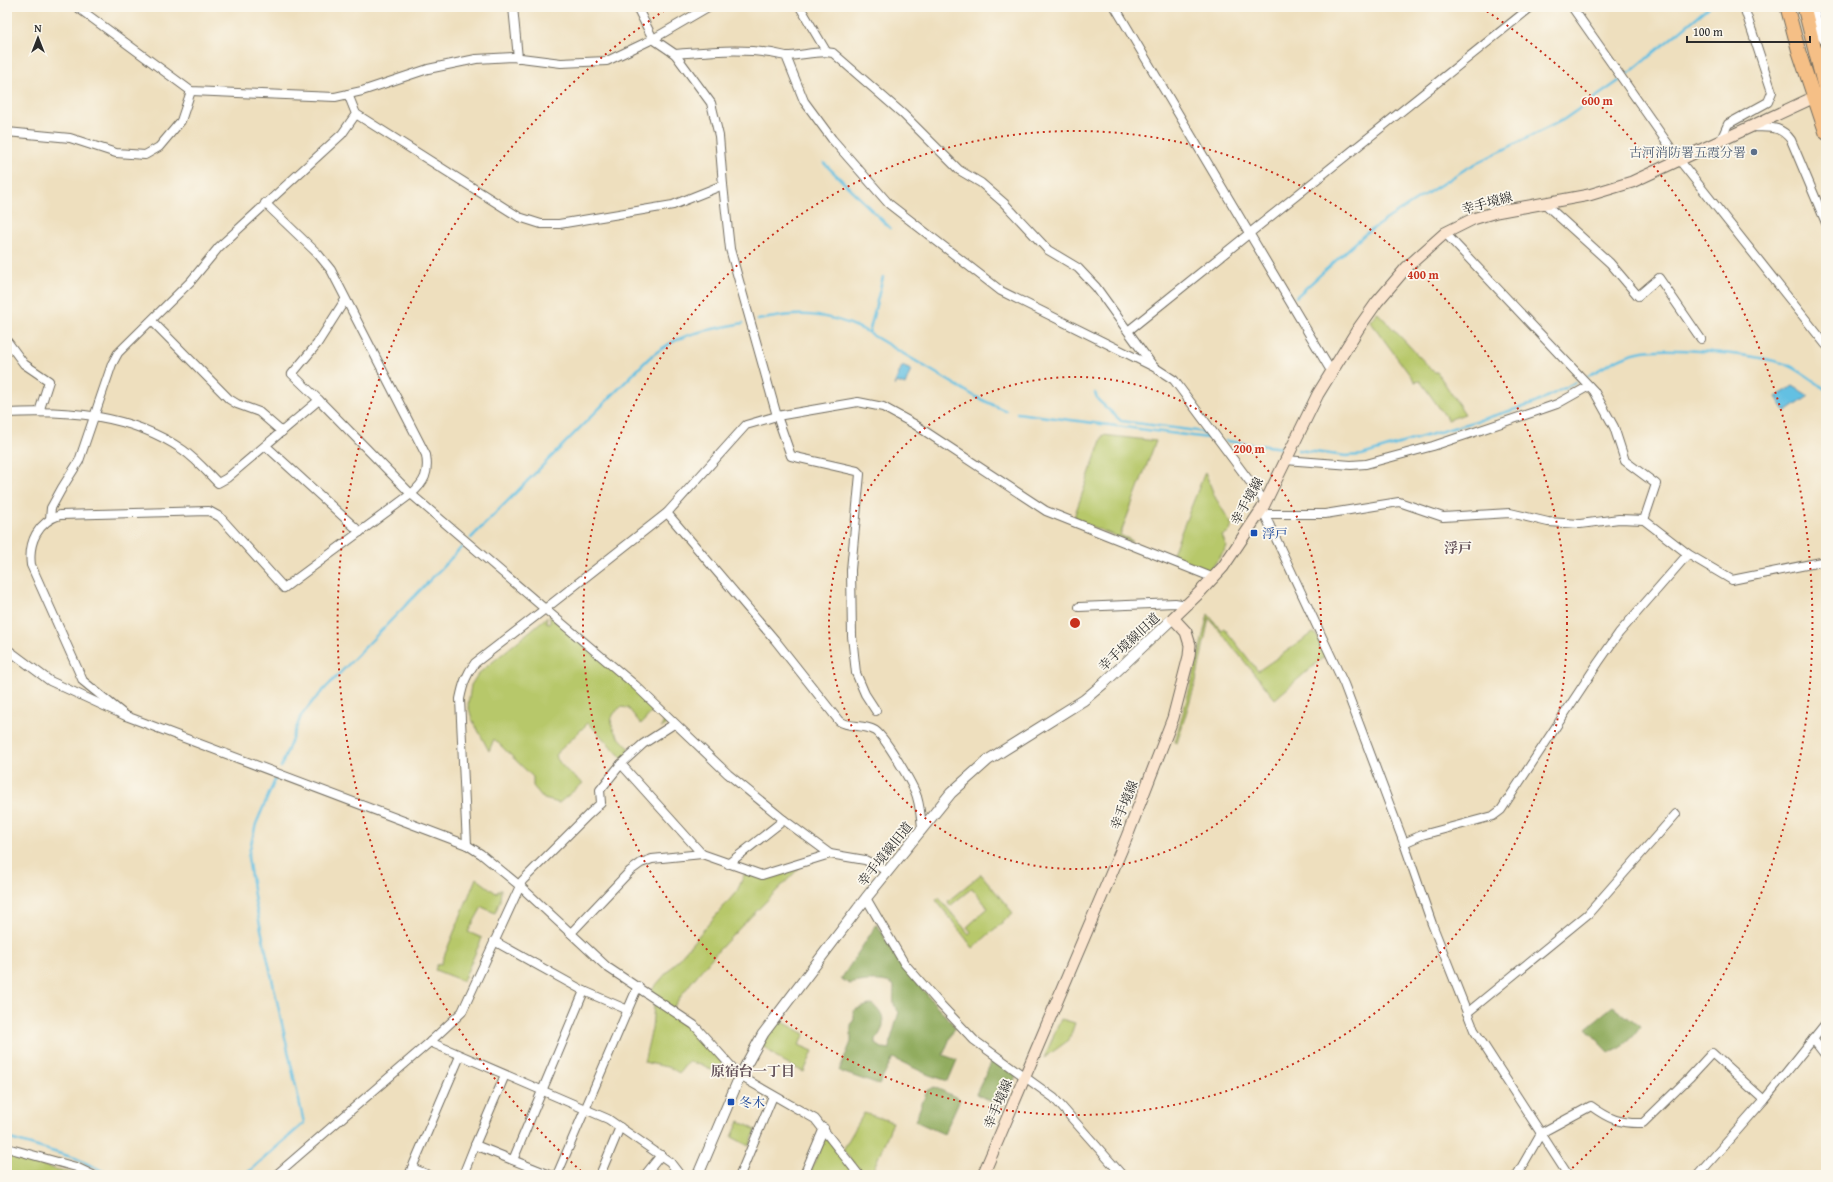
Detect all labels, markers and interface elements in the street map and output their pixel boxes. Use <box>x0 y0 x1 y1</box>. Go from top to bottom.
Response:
north arrow <box>18 18 58 58</box>
scale bar <box>1687 18 1810 44</box>
text: N <box>34 20 42 36</box>
text: 100 m <box>1693 23 1723 40</box>
text: 600 m <box>1581 92 1614 109</box>
place label: 古河消防署五霞分署 <box>1629 143 1746 162</box>
marker: 古河消防署五霞分署 <box>1749 147 1759 157</box>
street label: 幸手境線 <box>1459 187 1515 219</box>
text: 400 m <box>1407 266 1440 283</box>
text: 200 m <box>1233 440 1266 457</box>
street label: 幸手境線 <box>1226 474 1268 528</box>
place label: 浮戸 <box>1262 524 1288 543</box>
marker: 浮戸 <box>1249 528 1259 538</box>
district label: 浮戸 <box>1444 538 1472 558</box>
street label: 幸手境線旧道 <box>1094 608 1164 676</box>
centre of rings <box>1068 616 1082 630</box>
street label: 幸手境線 <box>1105 777 1143 833</box>
street label: 幸手境線旧道 <box>853 818 917 890</box>
district label: 原宿台一丁目 <box>711 1061 795 1081</box>
street label: 幸手境線 <box>979 1076 1017 1132</box>
place label: 冬木 <box>739 1093 765 1112</box>
marker: 冬木 <box>726 1097 736 1107</box>

